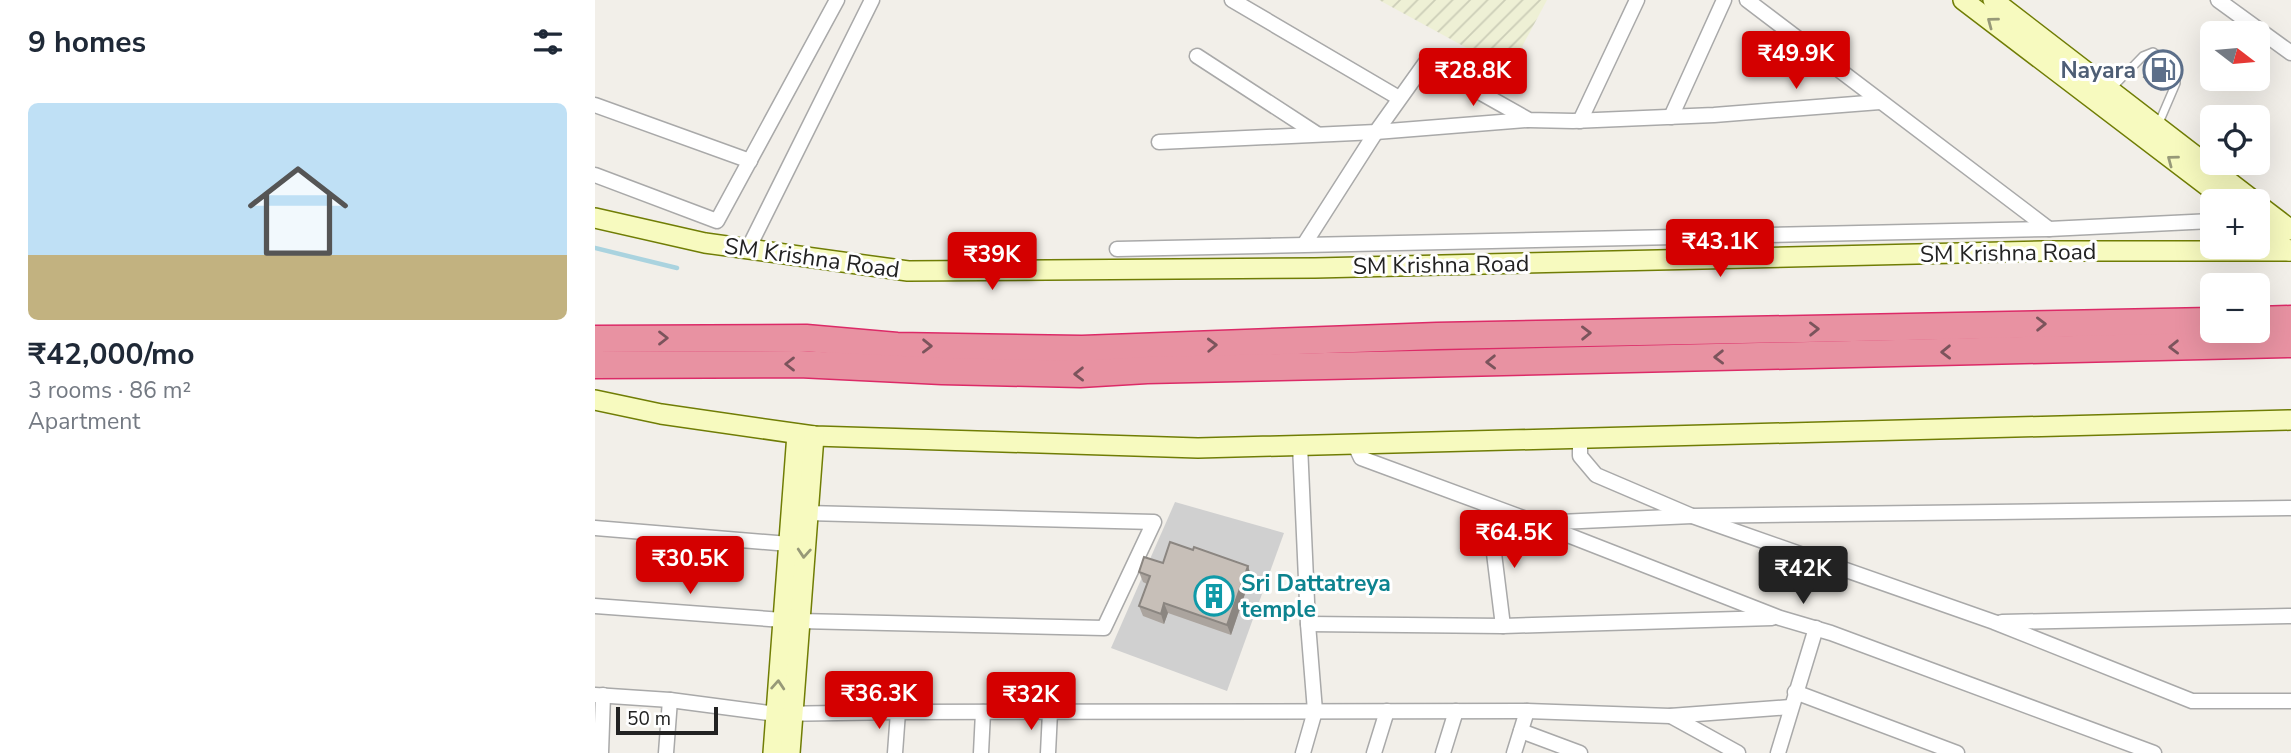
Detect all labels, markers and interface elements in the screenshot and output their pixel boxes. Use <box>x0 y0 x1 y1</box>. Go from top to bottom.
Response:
one-way arrow <box>1987 17 1999 30</box>
north arrow <box>2200 21 2270 91</box>
map controls <box>2200 21 2270 343</box>
text: 9 homes <box>28 22 146 63</box>
icon: filters <box>529 23 567 61</box>
pin: ₹49.9K <box>1739 32 1853 91</box>
text: ₹49.9K <box>1758 38 1834 69</box>
pin: ₹28.8K <box>1416 48 1530 108</box>
fuel station icon: Nayara <box>2142 49 2184 91</box>
text: ₹28.8K <box>1435 55 1511 86</box>
place label: Nayara <box>2060 55 2136 86</box>
button: locate <box>2200 105 2270 175</box>
icon: home <box>235 148 361 274</box>
one-way arrow <box>2168 155 2180 168</box>
button: + <box>2200 189 2270 259</box>
pin: ₹43.1K <box>1663 219 1777 279</box>
text: ₹43.1K <box>1682 226 1758 257</box>
street label: SM Krishna Road <box>722 230 902 286</box>
pin: ₹39K <box>951 232 1033 292</box>
street label: SM Krishna Road <box>1920 236 2096 270</box>
text: ₹39K <box>964 239 1020 270</box>
street label: SM Krishna Road <box>1353 248 1529 282</box>
button: − <box>2200 273 2270 343</box>
one-way arrow <box>2036 317 2047 332</box>
one-way arrow <box>1809 321 1819 337</box>
one-way arrow <box>1581 326 1592 341</box>
one-way arrow <box>658 330 669 346</box>
text: ₹42,000/mo <box>28 334 195 375</box>
one-way arrow <box>922 338 933 354</box>
one-way arrow <box>1207 338 1218 353</box>
one-way arrow <box>2168 339 2179 355</box>
one-way arrow <box>1941 344 1951 360</box>
one-way arrow <box>1713 349 1724 365</box>
one-way arrow <box>1486 354 1496 370</box>
one-way arrow <box>784 356 794 372</box>
one-way arrow <box>1073 366 1084 381</box>
text: 3 rooms · 86 m² <box>28 375 191 406</box>
text: Apartment <box>28 406 140 437</box>
pin: ₹64.5K <box>1457 510 1571 570</box>
text: ₹64.5K <box>1476 517 1552 548</box>
pin: ₹30.5K <box>633 536 747 596</box>
text: ₹30.5K <box>652 543 728 574</box>
pin: ₹42K <box>1762 546 1844 606</box>
one-way arrow <box>797 548 812 559</box>
text: ₹42K <box>1775 553 1831 584</box>
place label: Sri Dattatreya temple <box>1241 568 1391 625</box>
building icon: Sri Dattatreya temple <box>1193 575 1235 617</box>
pin: ₹36.3K <box>822 672 936 731</box>
pin: ₹32K <box>990 672 1072 732</box>
text: ₹36.3K <box>841 678 917 709</box>
one-way arrow <box>770 679 785 690</box>
text: ₹32K <box>1003 679 1059 710</box>
scale bar <box>616 704 717 736</box>
text: 50 m <box>627 706 671 732</box>

